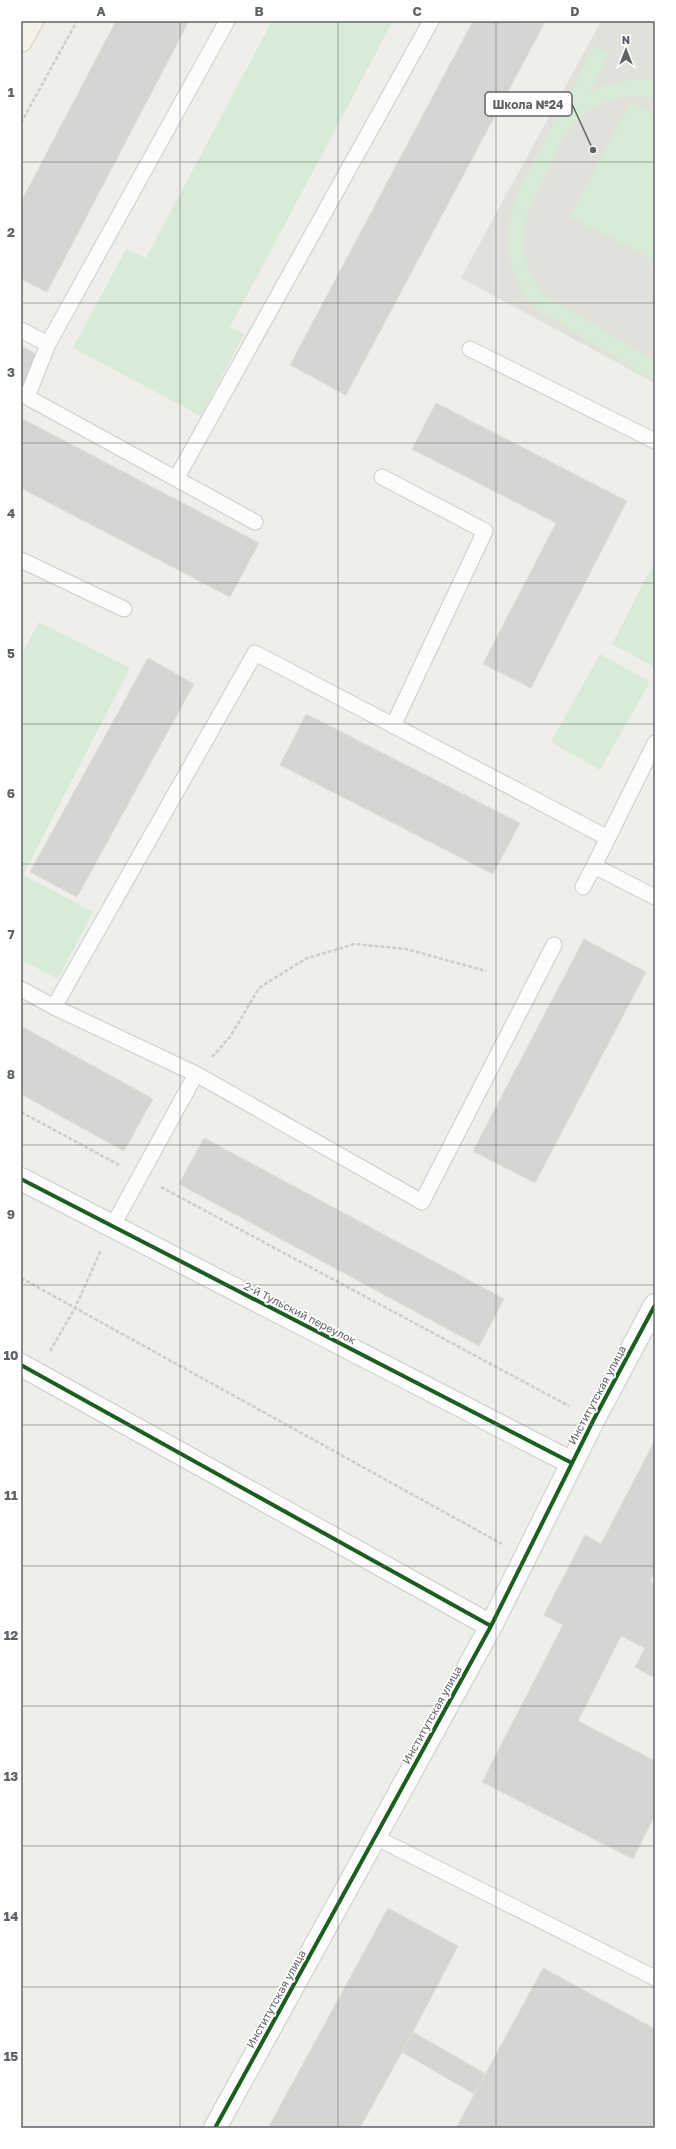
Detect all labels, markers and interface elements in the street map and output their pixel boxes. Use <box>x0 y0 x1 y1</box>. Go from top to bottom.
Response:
text: A <box>96 3 106 19</box>
text: B <box>254 3 264 19</box>
text: C <box>412 3 422 19</box>
text: D <box>570 3 580 19</box>
north arrow <box>606 30 646 70</box>
text: N <box>622 33 630 46</box>
text: 1 <box>8 84 15 100</box>
callout: Школа №24 <box>485 92 572 116</box>
text: Школа №24 <box>492 97 564 112</box>
text: 2 <box>7 224 15 240</box>
text: 3 <box>7 364 15 380</box>
text: 4 <box>7 505 15 521</box>
text: 5 <box>7 645 15 661</box>
text: 6 <box>7 785 15 801</box>
text: 7 <box>7 926 15 942</box>
text: 8 <box>7 1066 15 1082</box>
text: 9 <box>7 1206 15 1222</box>
street label: 2-й Тульский переулок <box>242 1279 359 1347</box>
street label: Институтская улица <box>565 1343 628 1446</box>
text: 10 <box>3 1347 19 1363</box>
text: 11 <box>4 1487 18 1503</box>
text: 12 <box>4 1627 18 1643</box>
street label: Институтская улица <box>399 1663 464 1766</box>
text: 13 <box>4 1768 18 1784</box>
text: 14 <box>4 1908 18 1924</box>
street label: Институтская улица <box>243 1947 308 2050</box>
text: 15 <box>4 2048 18 2064</box>

